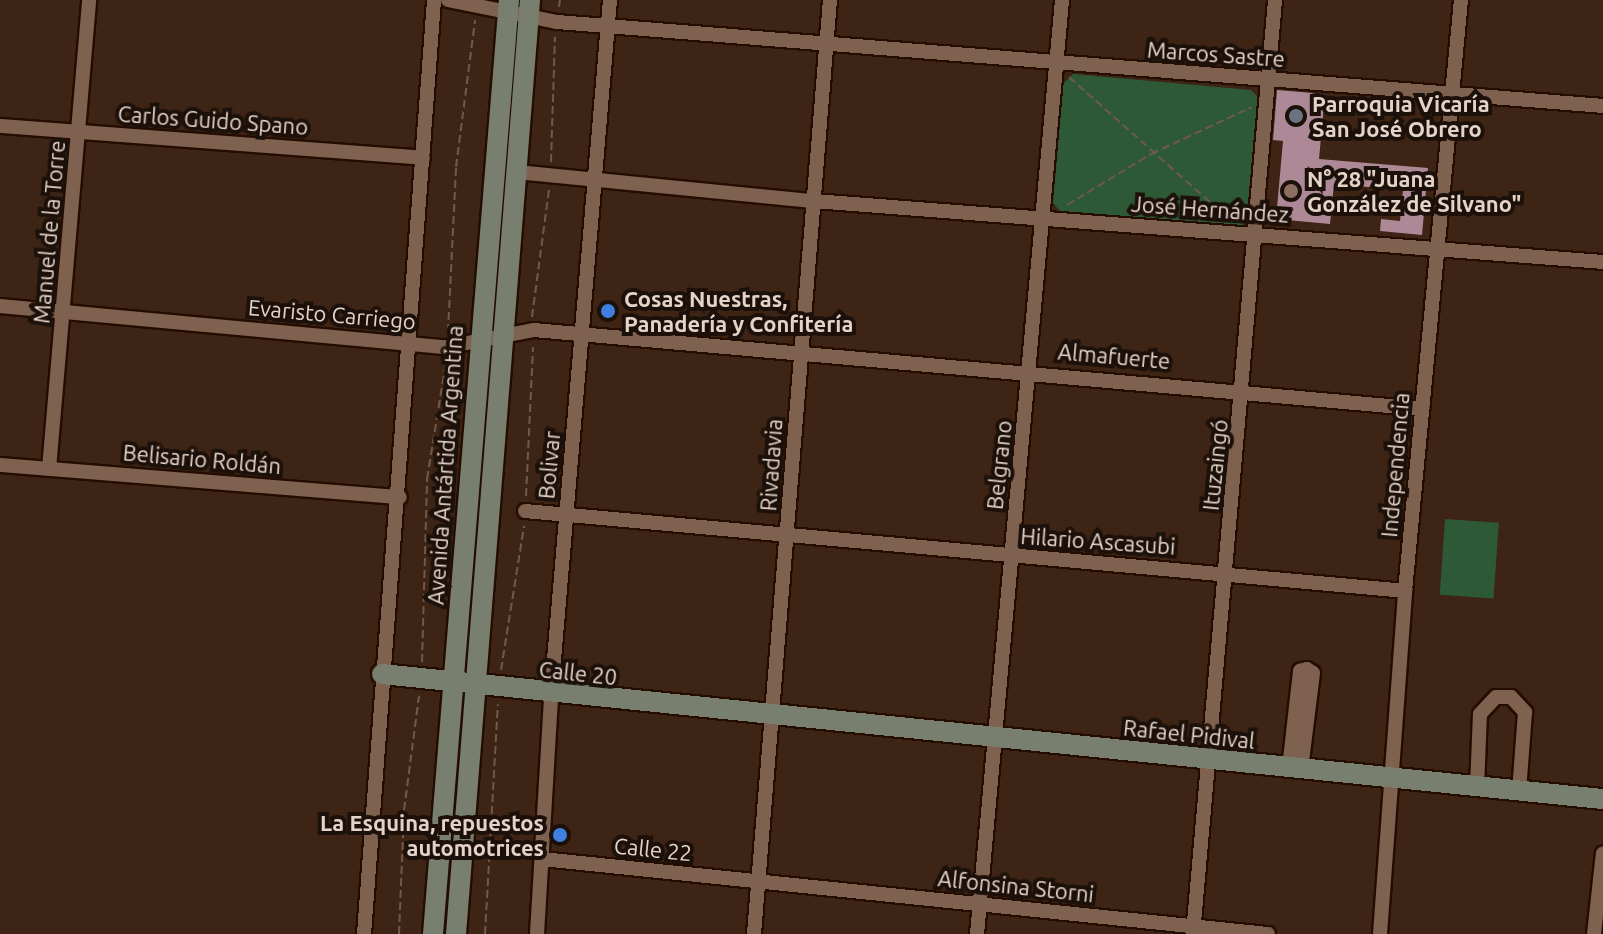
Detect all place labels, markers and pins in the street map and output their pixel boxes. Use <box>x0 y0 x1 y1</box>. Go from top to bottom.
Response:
place label: Parroquia Vicaría San José Obrero <box>1312 90 1490 142</box>
marker: Parroquia Vicaría San José Obrero <box>1287 107 1305 125</box>
place label: N° 28 "Juana González de Silvano" <box>1307 165 1521 216</box>
marker: N° 28 "Juana González de Silvano" <box>1282 182 1300 200</box>
place label: Cosas Nuestras, Panadería y Confitería <box>624 285 853 336</box>
marker: Cosas Nuestras, Panadería y Confitería <box>599 302 617 320</box>
place label: La Esquina, repuestos automotrices <box>320 809 544 860</box>
marker: La Esquina, repuestos automotrices <box>551 826 569 844</box>

